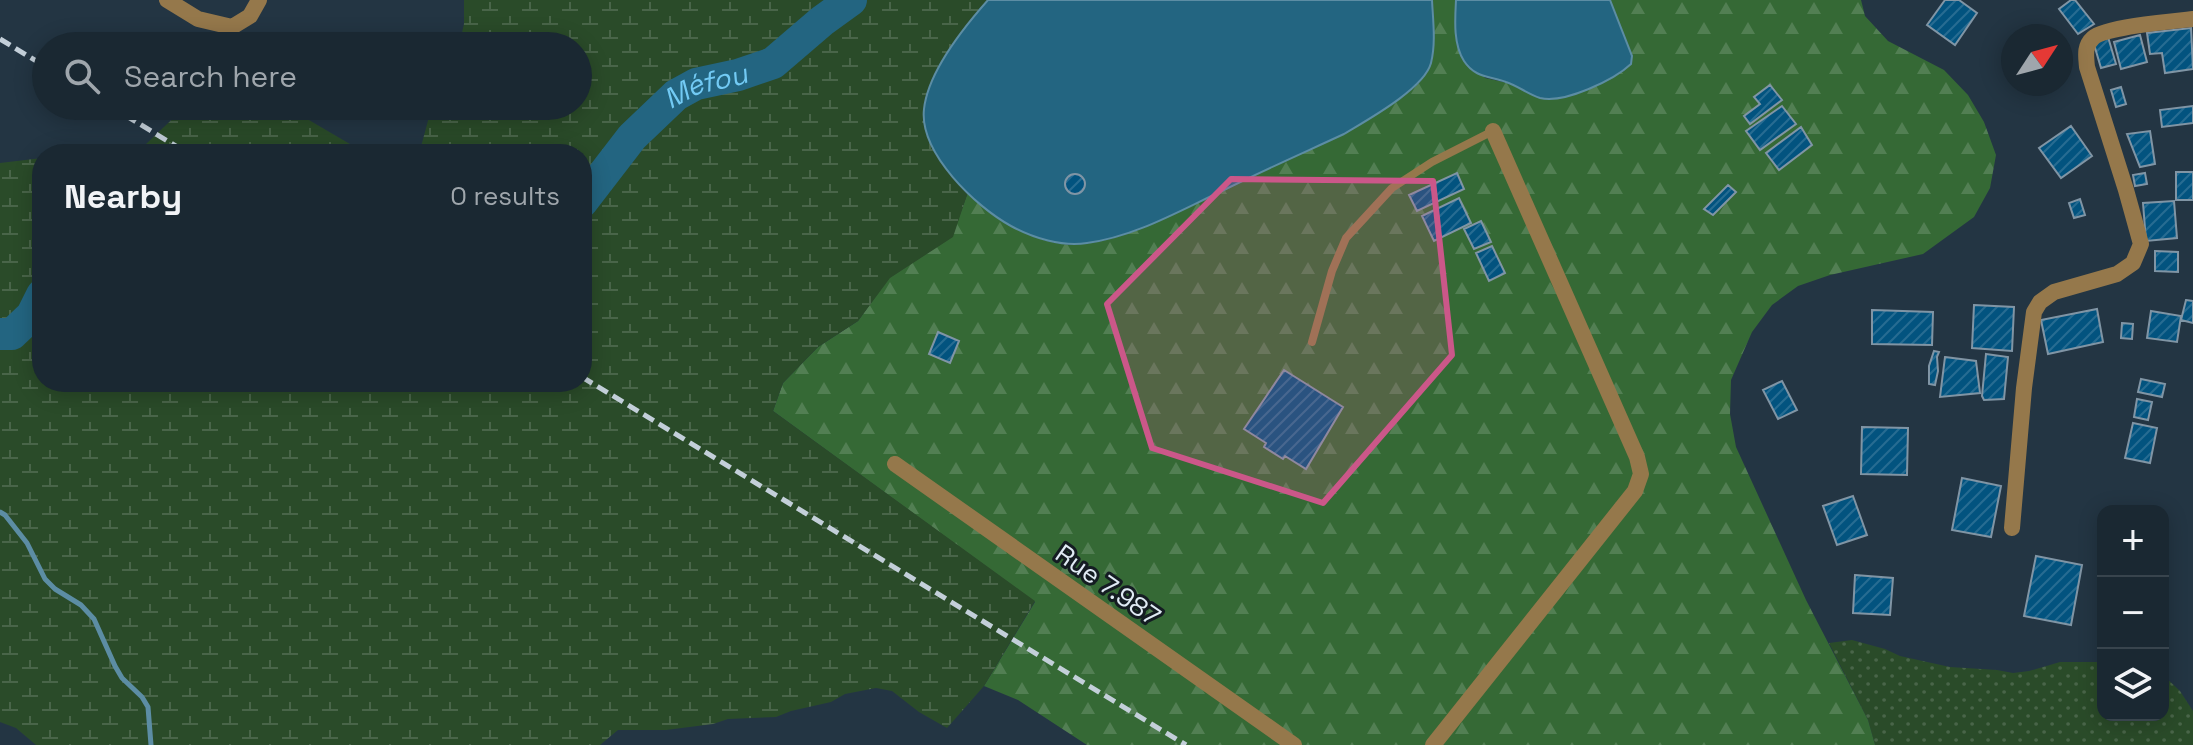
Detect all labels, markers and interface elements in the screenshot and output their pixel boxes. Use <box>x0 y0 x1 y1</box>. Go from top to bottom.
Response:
north arrow <box>2001 24 2073 96</box>
search box <box>32 32 592 120</box>
icon: search <box>60 54 104 98</box>
water label: Méfou <box>657 55 754 117</box>
text: Search here <box>124 57 297 96</box>
text: Nearby <box>64 175 182 218</box>
text: 0 results <box>450 179 560 213</box>
map controls <box>2097 505 2169 721</box>
button: + <box>2097 505 2169 577</box>
street label: Rue 7.987 <box>1049 537 1167 633</box>
button: − <box>2097 577 2169 649</box>
button: layers <box>2097 649 2169 721</box>

